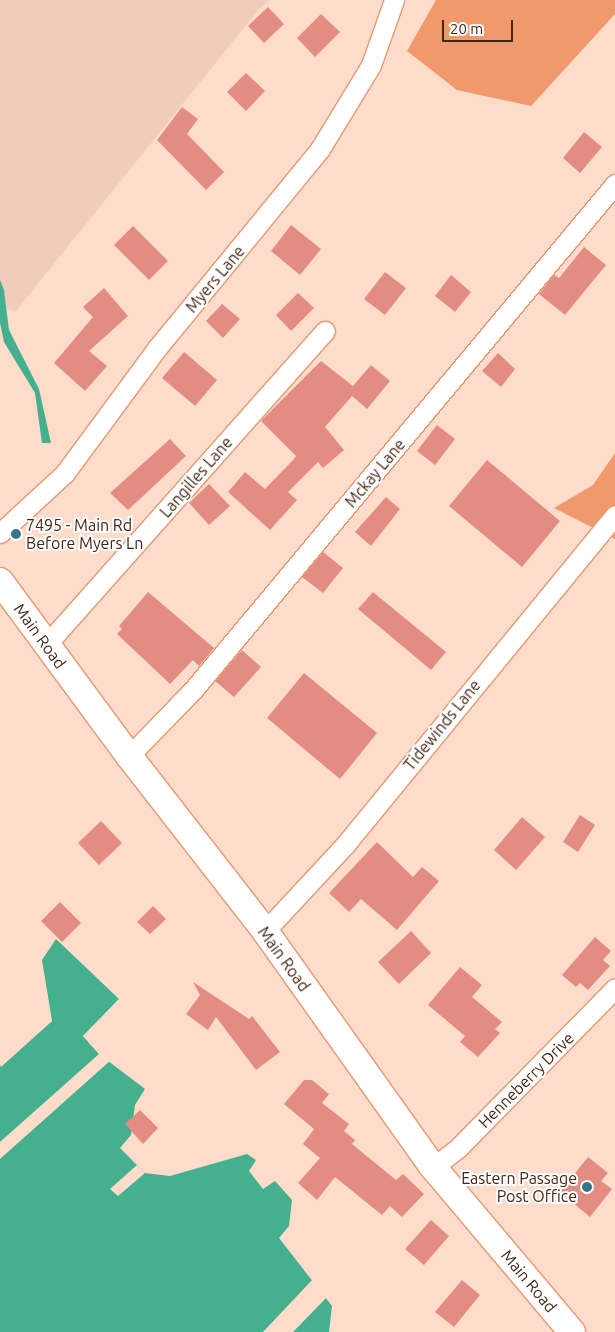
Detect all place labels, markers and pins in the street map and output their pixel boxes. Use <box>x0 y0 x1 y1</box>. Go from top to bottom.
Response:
place label: 7495 - Main Rd Before Myers Ln <box>26 515 143 553</box>
marker: 7495 - Main Rd Before Myers Ln <box>10 528 22 540</box>
place label: Eastern Passage Post Office <box>461 1168 577 1206</box>
marker: Eastern Passage Post Office <box>581 1181 593 1193</box>

